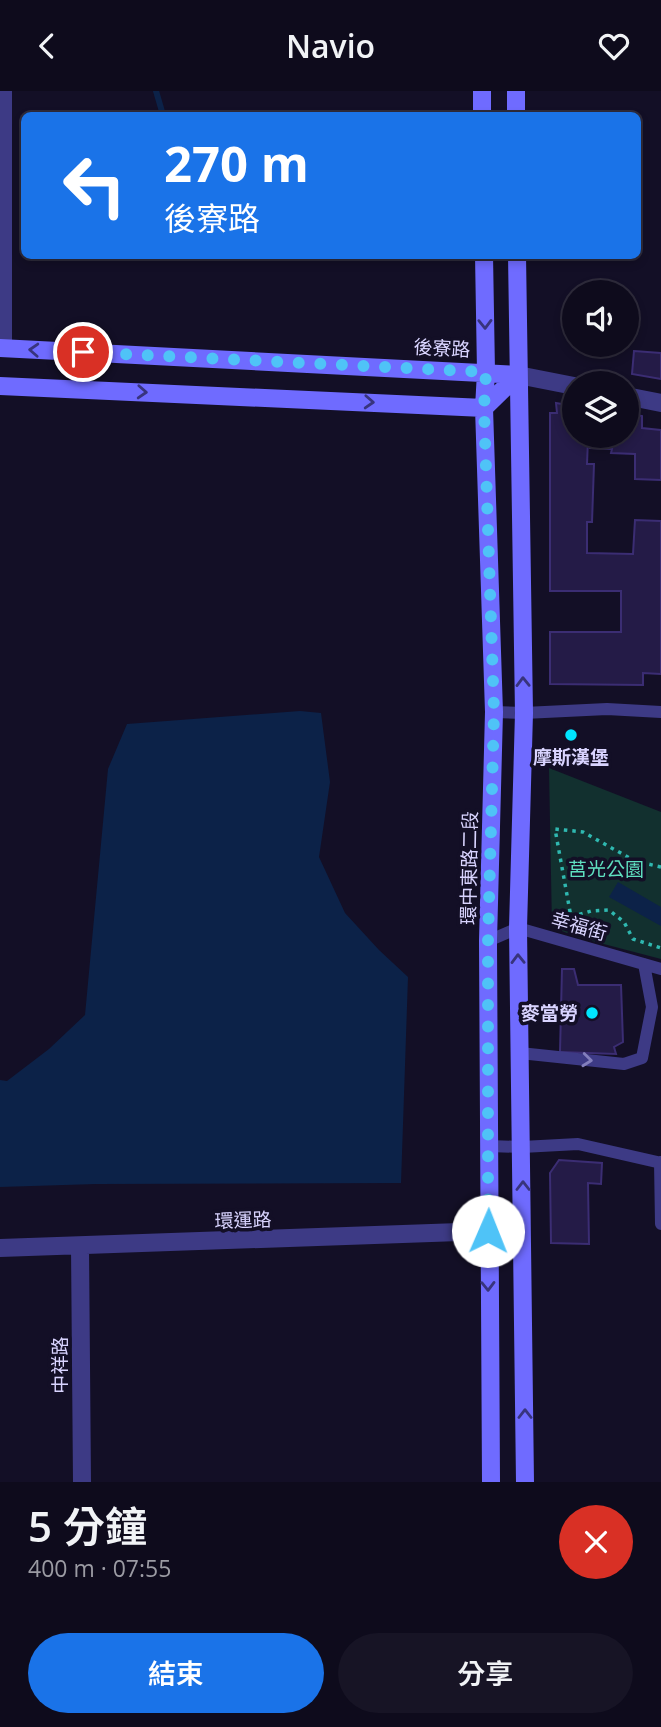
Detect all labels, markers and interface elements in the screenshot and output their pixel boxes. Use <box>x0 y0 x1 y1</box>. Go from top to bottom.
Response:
text: Navio <box>286 24 375 67</box>
icon: back <box>28 27 66 65</box>
icon: heart <box>595 27 633 65</box>
text: 270 m <box>164 130 309 196</box>
icon: left <box>49 140 140 231</box>
text: 後寮路 <box>164 196 260 239</box>
map controls <box>562 280 639 448</box>
button: sound <box>562 280 639 357</box>
one-way arrow <box>478 318 493 329</box>
pin <box>53 322 113 382</box>
icon: arrive <box>64 333 102 371</box>
street label: 後寮路 <box>413 334 471 362</box>
one-way arrow <box>29 342 40 357</box>
button: layers <box>562 371 639 448</box>
one-way arrow <box>136 385 147 400</box>
one-way arrow <box>364 395 375 410</box>
one-way arrow <box>515 677 531 687</box>
marker: 摩斯漢堡 <box>563 727 579 743</box>
place label: 摩斯漢堡 <box>533 744 609 770</box>
street label: 環中東路二段 <box>455 811 483 925</box>
park label: 莒光公園 <box>568 856 644 882</box>
street label: 幸福街 <box>548 906 610 946</box>
one-way arrow <box>511 953 526 964</box>
place label: 麥當勞 <box>521 1000 578 1026</box>
marker: 麥當勞 <box>584 1005 600 1021</box>
one-way arrow <box>582 1052 593 1067</box>
one-way arrow <box>515 1181 531 1191</box>
position arrow <box>451 1194 525 1268</box>
street label: 環運路 <box>214 1206 272 1234</box>
one-way arrow <box>481 1281 496 1292</box>
street label: 中祥路 <box>47 1336 73 1394</box>
one-way arrow <box>517 1408 533 1419</box>
text: 5 分鐘 <box>28 1497 147 1554</box>
button: close <box>559 1505 633 1579</box>
text: 400 m · 07:55 <box>28 1552 171 1584</box>
button: 結束 <box>28 1633 324 1713</box>
button: 分享 <box>338 1633 633 1713</box>

